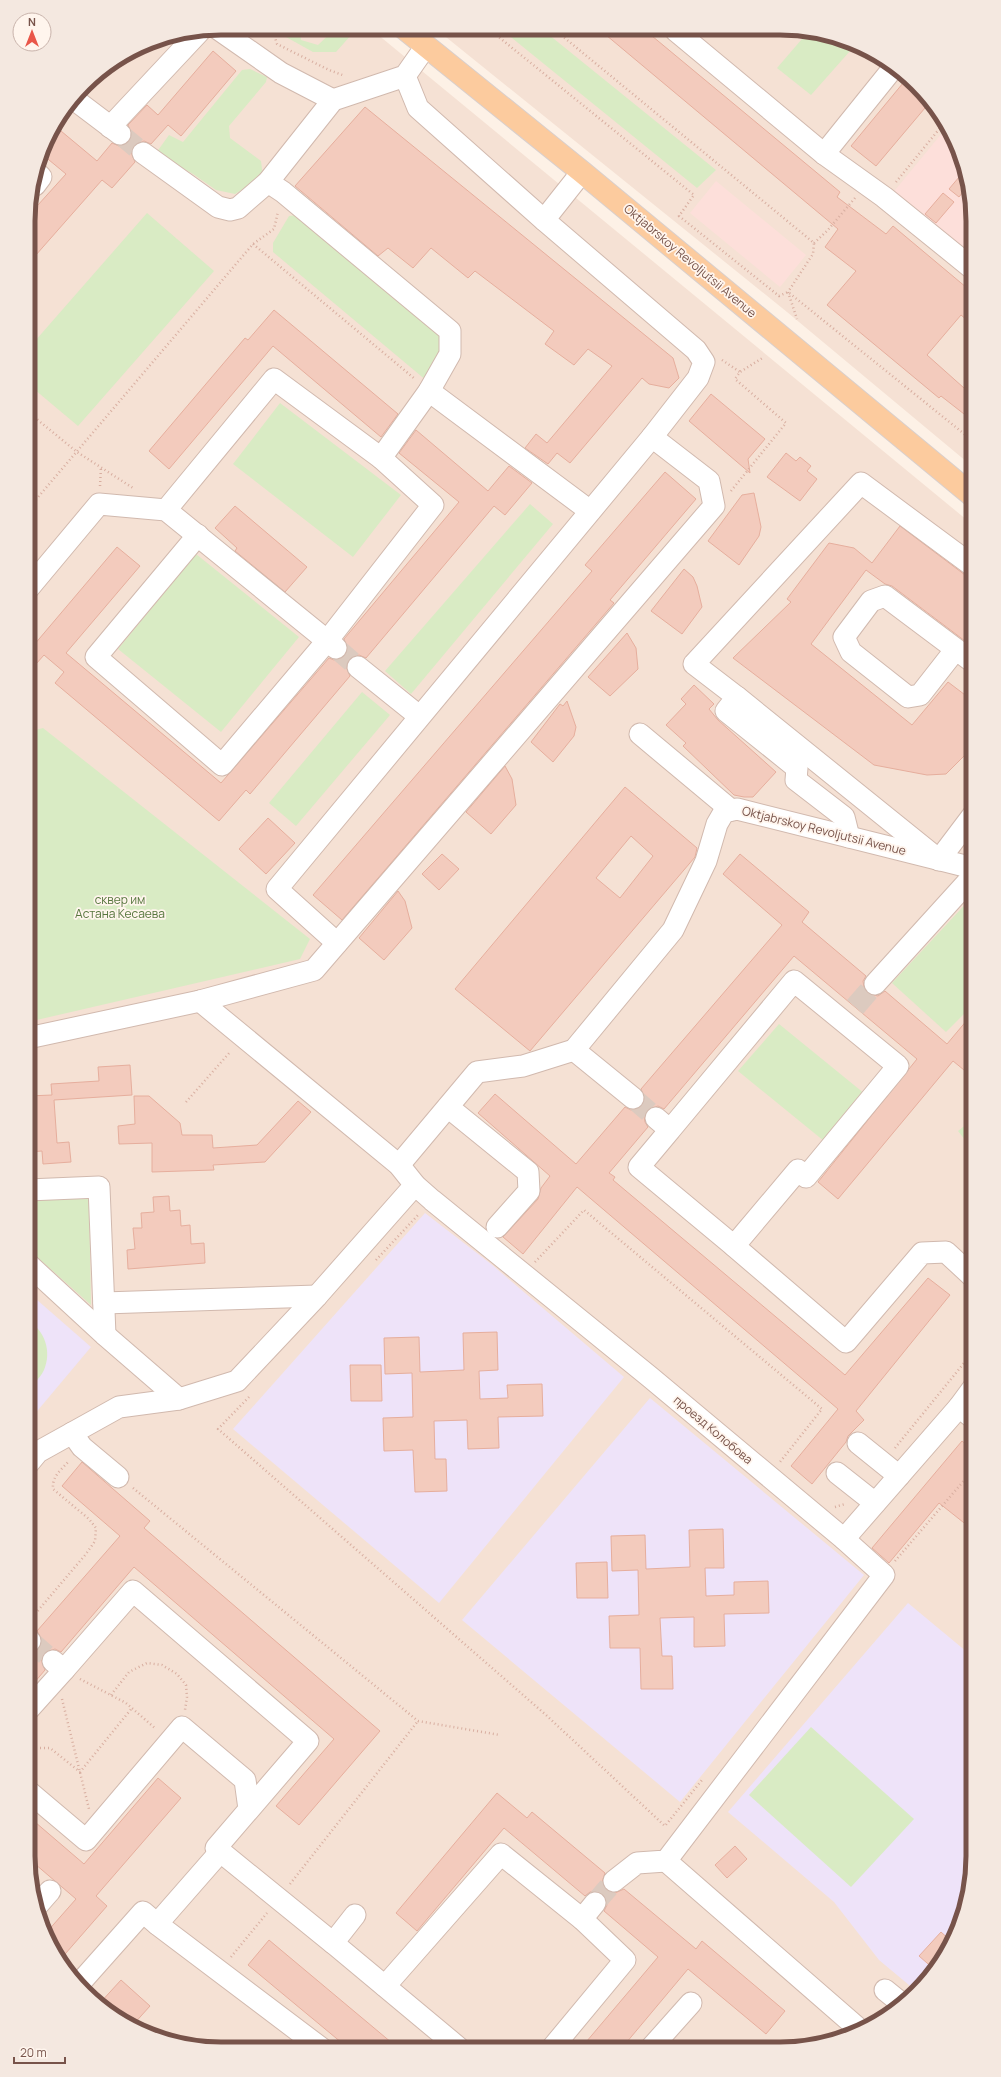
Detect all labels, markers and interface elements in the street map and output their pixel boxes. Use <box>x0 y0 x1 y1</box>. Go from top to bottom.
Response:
north arrow <box>12 12 52 52</box>
text: N <box>28 14 36 29</box>
street label: Oktjabrskoy Revoljutsii Avenue <box>620 200 760 321</box>
street label: Oktjabrskoy Revoljutsii Avenue <box>740 802 908 859</box>
park label: сквер им Астана Кесаева <box>75 891 165 922</box>
street label: проезд Колобова <box>670 1391 756 1468</box>
scale bar <box>14 2039 65 2065</box>
text: 20 m <box>20 2044 47 2061</box>

